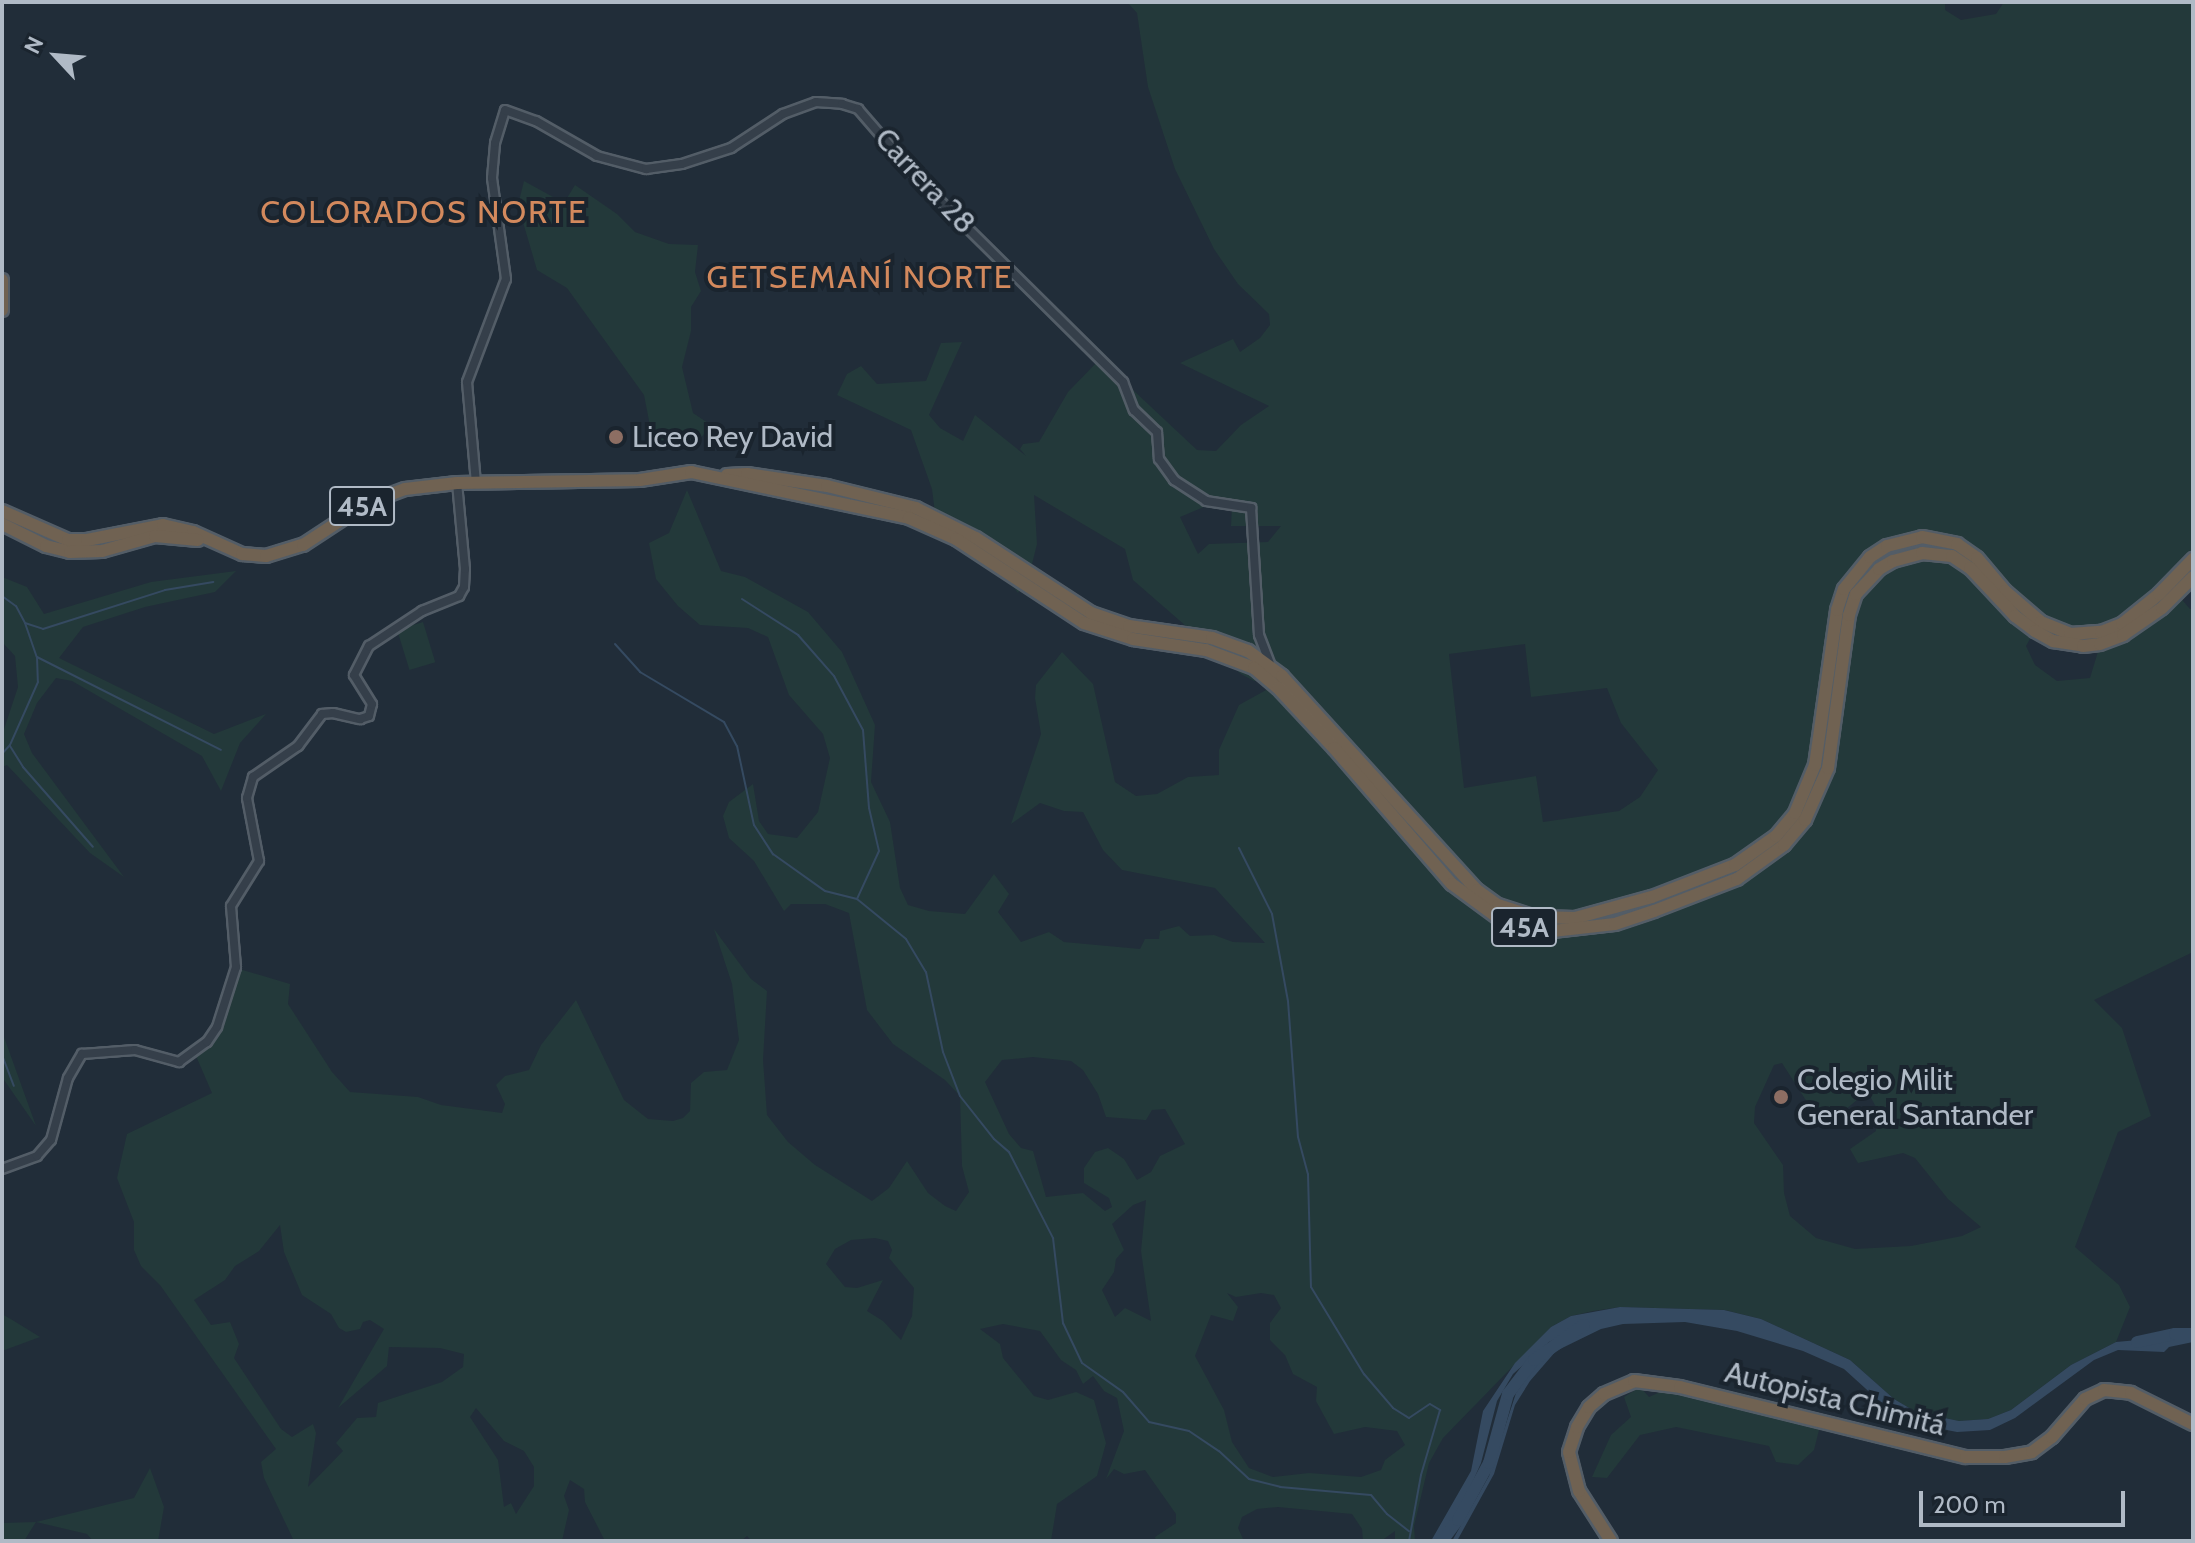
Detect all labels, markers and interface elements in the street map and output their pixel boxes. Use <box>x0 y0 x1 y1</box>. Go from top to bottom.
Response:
north arrow <box>16 16 96 96</box>
text: N <box>18 32 50 58</box>
street label: Carrera 28 <box>867 121 983 241</box>
district label: COLORADOS NORTE <box>260 193 588 231</box>
district label: GETSEMANÍ NORTE <box>706 258 1014 296</box>
place label: Liceo Rey David <box>632 419 833 455</box>
marker: Liceo Rey David <box>607 428 625 446</box>
road number: 45A <box>328 482 396 530</box>
road number: 45A <box>1490 903 1558 951</box>
place label: Colegio Milit General Santander <box>1797 1062 2033 1132</box>
marker: Colegio Milit General Santander <box>1772 1088 1790 1106</box>
street label: Autopista Chimitá <box>1721 1354 1949 1444</box>
scale bar <box>1923 1475 2129 1525</box>
text: 200 m <box>1933 1490 2006 1519</box>

